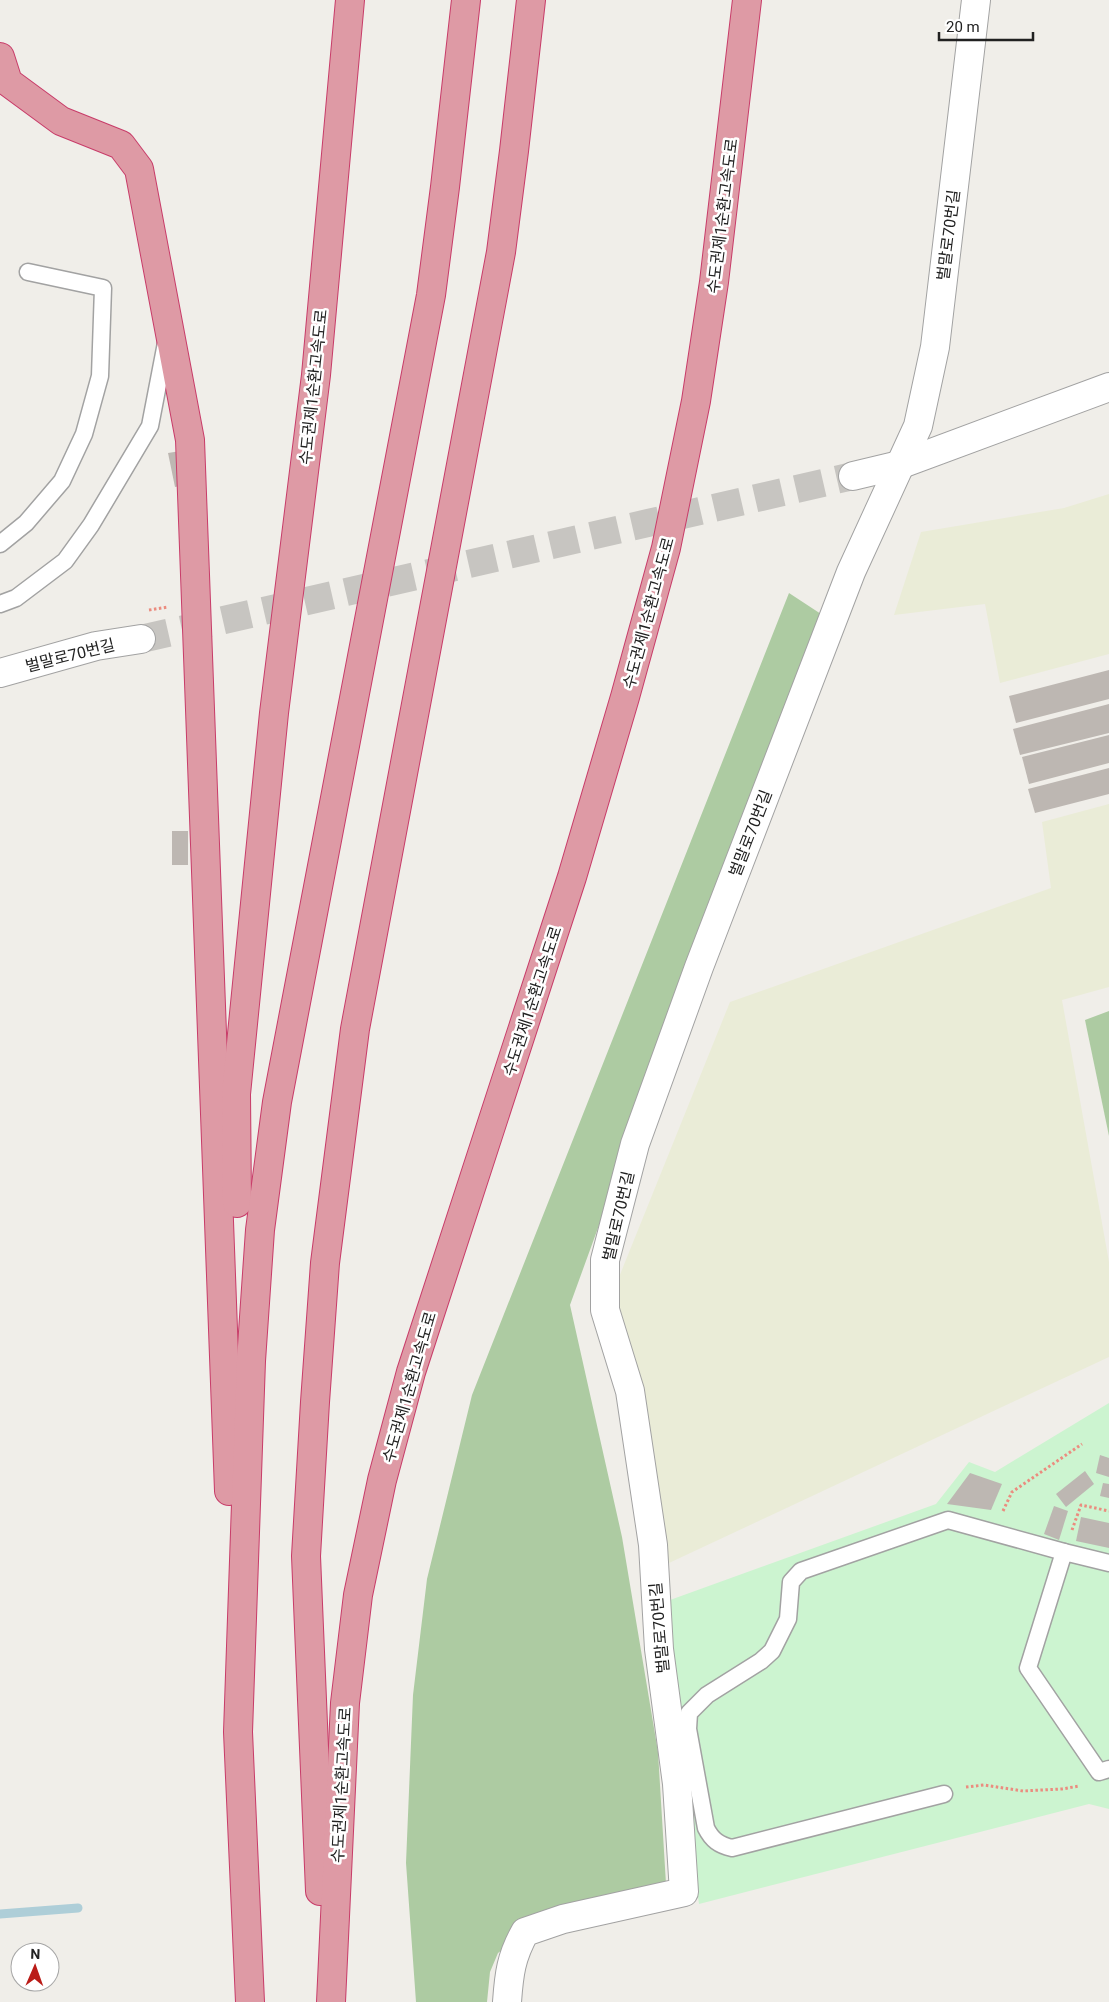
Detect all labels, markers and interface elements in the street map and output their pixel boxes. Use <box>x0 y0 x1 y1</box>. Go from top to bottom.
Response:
scale bar <box>939 10 1033 42</box>
text: 20 m <box>946 18 980 36</box>
street label: 수도권제1순환고속도로 <box>704 137 741 295</box>
street label: 벌말로70번길 <box>933 188 964 282</box>
street label: 수도권제1순환고속도로 <box>296 308 331 466</box>
street label: 수도권제1순환고속도로 <box>619 535 678 691</box>
street label: 벌말로70번길 <box>23 635 117 676</box>
street label: 벌말로70번길 <box>725 787 776 879</box>
street label: 수도권제1순환고속도로 <box>499 924 566 1078</box>
street label: 벌말로70번길 <box>599 1169 638 1263</box>
street label: 수도권제1순환고속도로 <box>379 1309 440 1465</box>
street label: 벌말로70번길 <box>646 1582 673 1674</box>
street label: 수도권제1순환고속도로 <box>328 1706 355 1864</box>
north arrow <box>10 1942 60 1992</box>
text: N <box>30 1946 41 1962</box>

